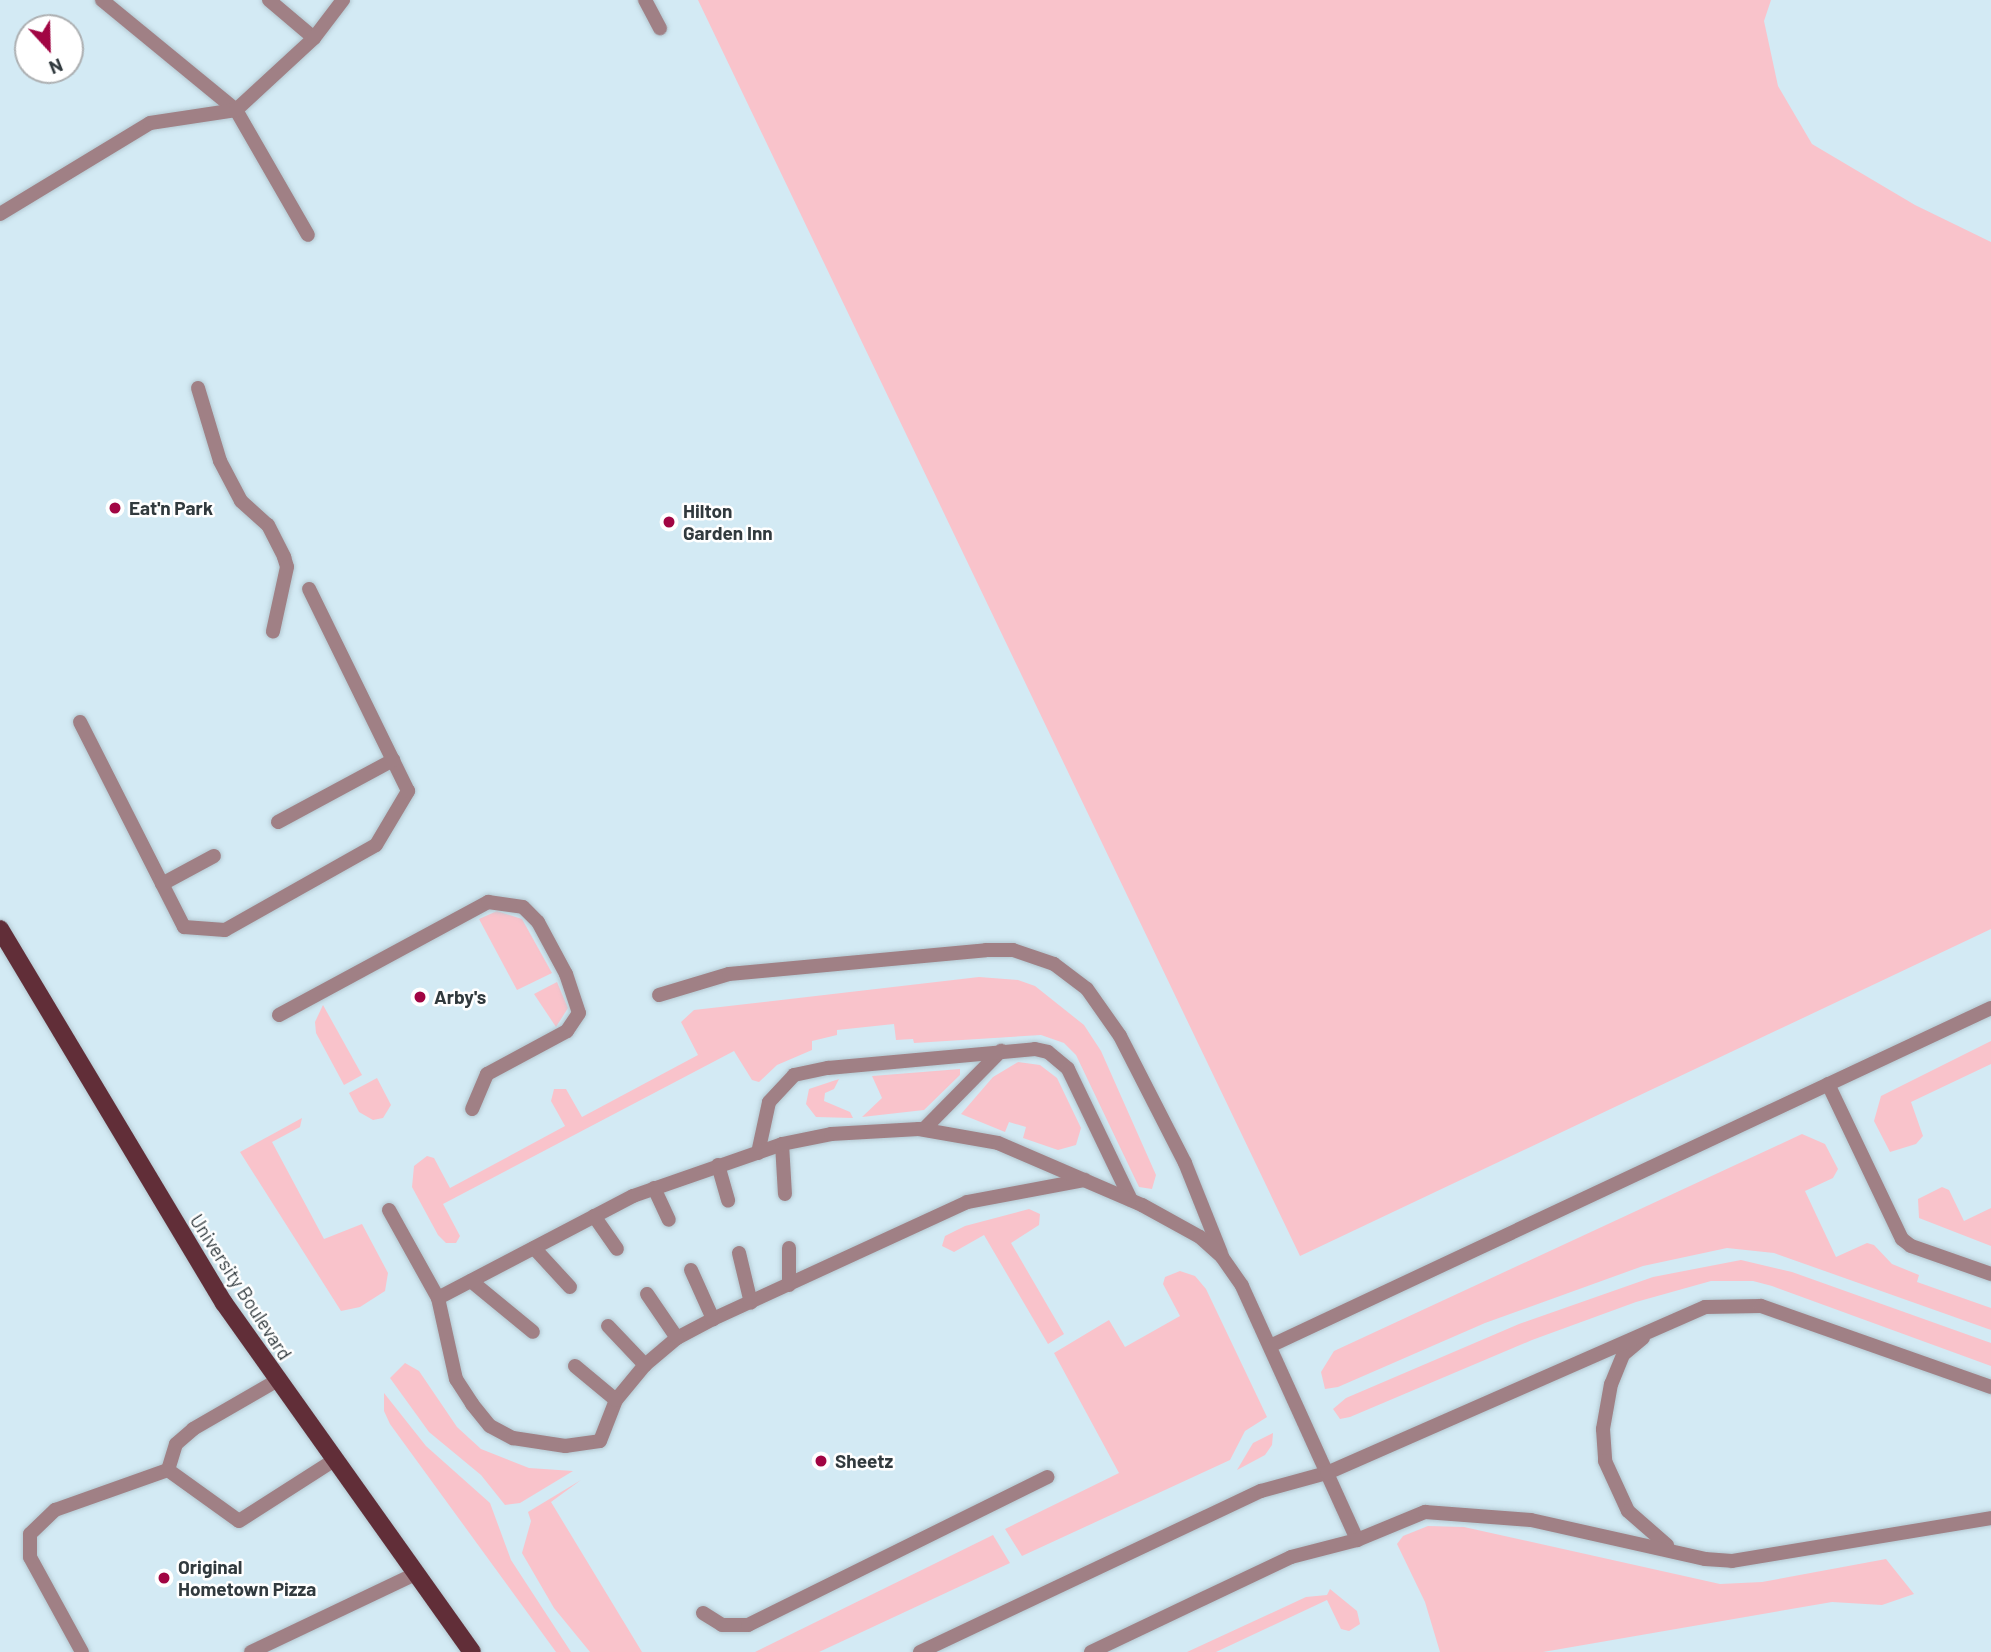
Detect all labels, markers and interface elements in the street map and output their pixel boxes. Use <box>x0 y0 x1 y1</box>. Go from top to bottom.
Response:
north arrow <box>14 14 84 84</box>
text: N <box>46 54 66 80</box>
place label: Eat'n Park <box>129 497 213 519</box>
marker: Eat'n Park <box>107 500 123 516</box>
place label: Hilton Garden Inn <box>683 500 773 544</box>
marker: Hilton Garden Inn <box>661 514 677 530</box>
place label: Arby's <box>434 986 486 1008</box>
marker: Arby's <box>412 989 428 1005</box>
street label: University Boulevard <box>185 1210 297 1364</box>
place label: Sheetz <box>835 1450 893 1472</box>
marker: Sheetz <box>813 1453 829 1469</box>
place label: Original Hometown Pizza <box>178 1556 316 1600</box>
marker: Original Hometown Pizza <box>156 1570 172 1586</box>

